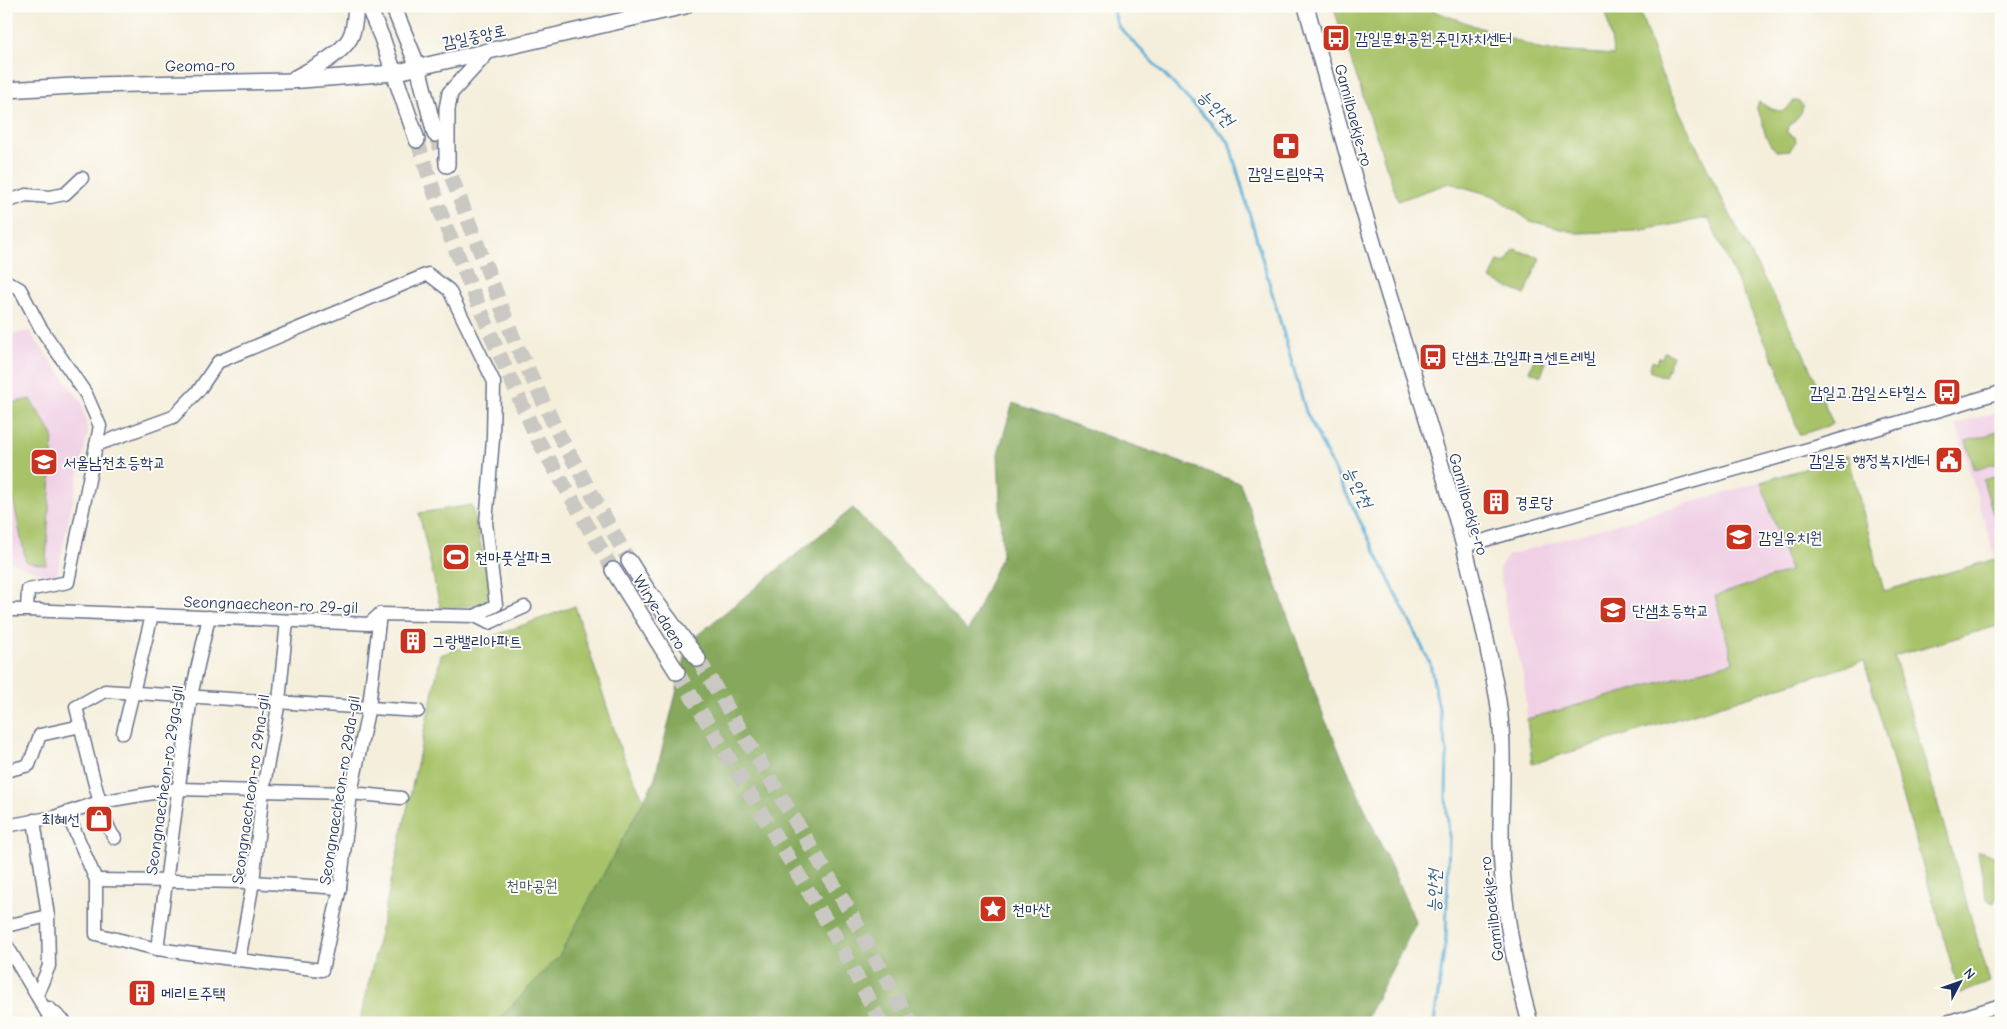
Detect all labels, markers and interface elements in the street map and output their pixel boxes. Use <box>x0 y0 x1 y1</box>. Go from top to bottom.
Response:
street label: 감일중앙로 <box>441 21 508 52</box>
bus stop icon: 감일문화공원.주민자치센터 <box>1321 23 1351 53</box>
place label: 감일문화공원.주민자치센터 <box>1355 30 1512 48</box>
street label: Geoma-ro <box>165 56 235 76</box>
street label: Gamilbaekje-ro <box>1331 62 1375 169</box>
water label: 능안천 <box>1193 85 1239 132</box>
pharmacy icon: 감일드림약국 <box>1271 131 1301 161</box>
place label: 감일드림약국 <box>1247 165 1325 183</box>
bus stop icon: 단샘초.감일파크센트레빌 <box>1418 342 1448 372</box>
place label: 단샘초.감일파크센트레빌 <box>1452 349 1596 367</box>
bus stop icon: 감일고.감일스타힐스 <box>1932 377 1962 407</box>
place label: 감일고.감일스타힐스 <box>1810 384 1928 402</box>
public building icon: 감일동 행정복지센터 <box>1934 445 1964 475</box>
school or university icon: 서울남천초등학교 <box>29 447 59 477</box>
street label: Gamilbaekje-ro <box>1445 451 1491 557</box>
place label: 감일동 행정복지센터 <box>1809 452 1930 470</box>
place label: 서울남천초등학교 <box>63 454 166 472</box>
water label: 능안천 <box>1339 463 1377 513</box>
building icon: 경로당 <box>1481 487 1511 517</box>
place label: 경로당 <box>1515 494 1554 512</box>
school or university icon: 감일유치원 <box>1724 522 1754 552</box>
place label: 감일유치원 <box>1758 529 1822 547</box>
sports icon: 천마풋살파크 <box>441 542 471 572</box>
place label: 천마풋살파크 <box>475 549 552 567</box>
street label: Wirye-daero <box>629 572 689 653</box>
street label: Seongnaecheon-ro 29-gil <box>183 593 359 617</box>
school or university icon: 단샘초등학교 <box>1598 595 1628 625</box>
place label: 단샘초등학교 <box>1632 602 1709 620</box>
building icon: 그랑밸리아파트 <box>398 626 428 656</box>
place label: 그랑밸리아파트 <box>432 633 522 651</box>
street label: Seongnaecheon-ro 29ga-gil <box>143 684 187 876</box>
street label: Seongnaecheon-ro 29na-gil <box>229 693 273 885</box>
street label: Seongnaecheon-ro 29da-gil <box>316 694 364 886</box>
shop icon: 최혜선 <box>84 804 114 834</box>
place label: 최혜선 <box>41 811 80 829</box>
street label: Gamilbaekje-ro <box>1477 855 1507 962</box>
water label: 능안천 <box>1423 867 1446 913</box>
park label: 천마공원 <box>506 877 558 895</box>
place icon: 천마산 <box>978 894 1008 924</box>
place label: 천마산 <box>1012 901 1051 919</box>
north arrow <box>1934 956 1984 1006</box>
text: N <box>1960 965 1979 983</box>
building icon: 메리트주택 <box>127 978 157 1008</box>
place label: 메리트주택 <box>161 985 226 1003</box>

